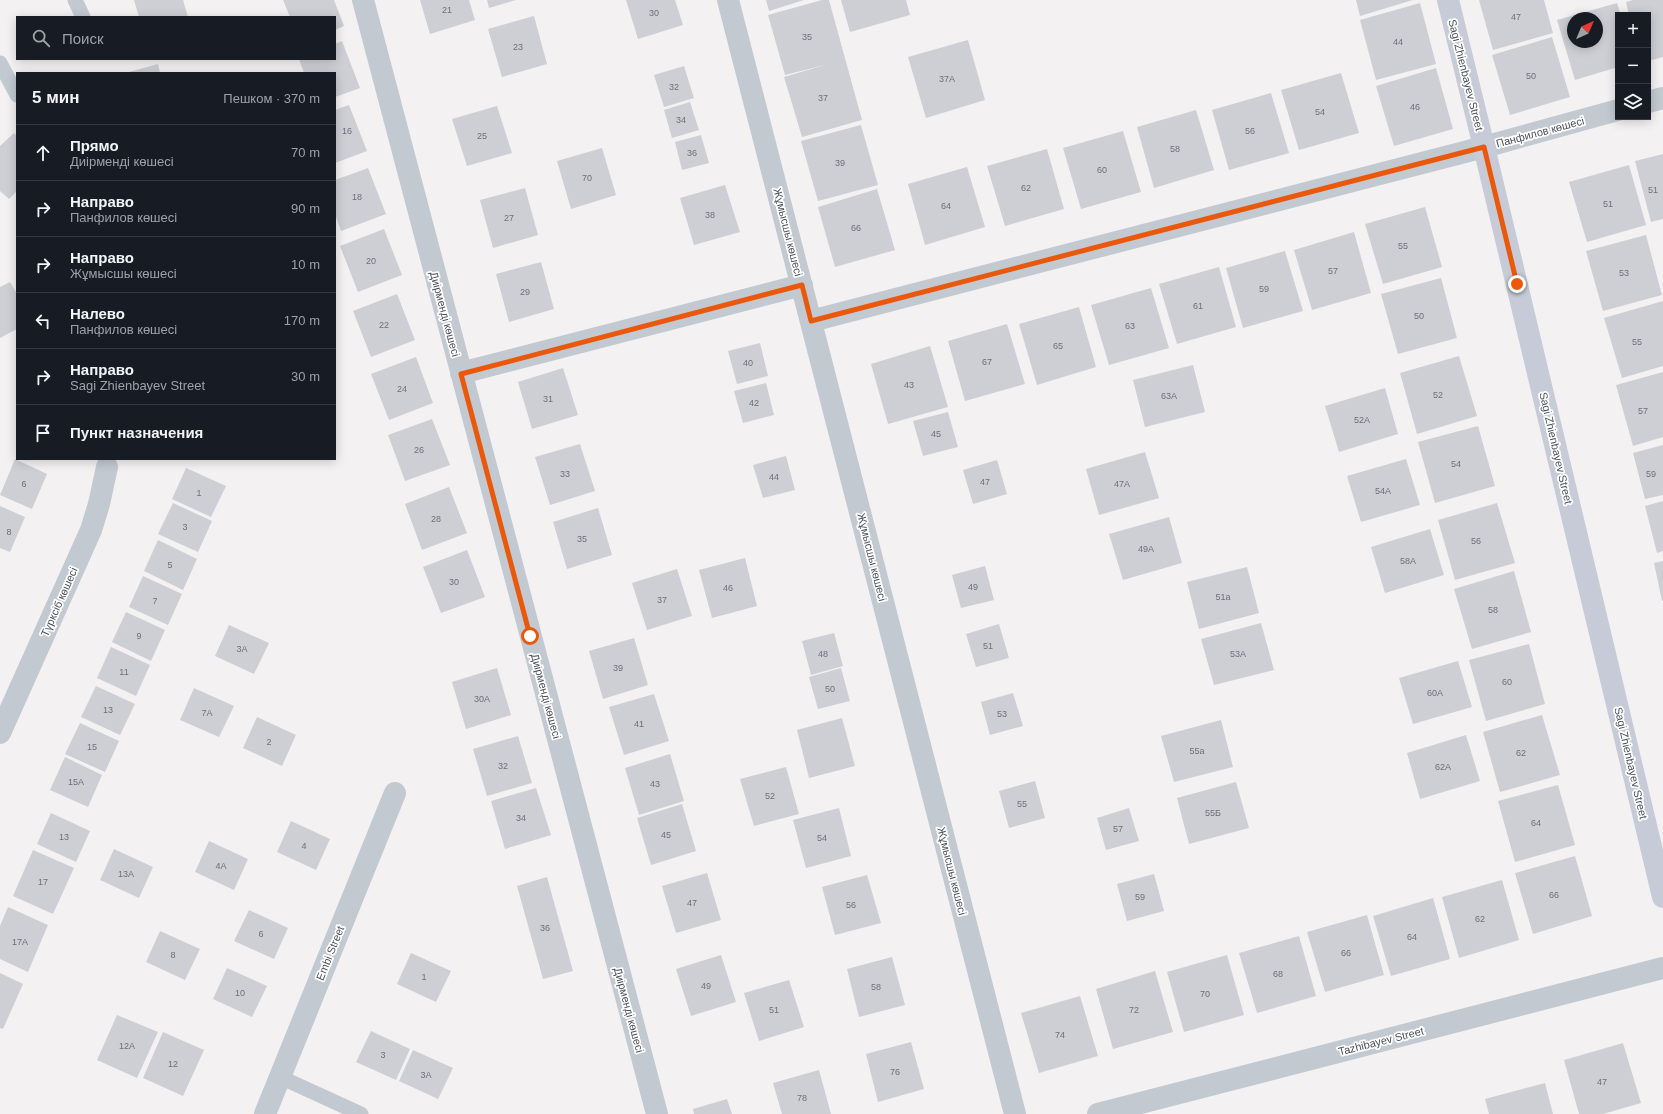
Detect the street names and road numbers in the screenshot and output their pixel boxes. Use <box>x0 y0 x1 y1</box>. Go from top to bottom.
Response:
street label: Sagi Zhienbayev Street <box>1446 18 1486 132</box>
street label: Панфилов көшесі <box>1495 114 1585 150</box>
street label: Жұмысшы көшесі <box>771 187 805 277</box>
street label: Диірменді көшесі <box>428 270 462 358</box>
street label: Sagi Zhienbayev Street <box>1537 391 1575 505</box>
street label: Жұмысшы көшесі <box>855 512 889 602</box>
street label: Түрксіб көшесі <box>38 566 80 638</box>
street label: Диірменді көшесі <box>529 652 563 740</box>
street label: Sagi Zhienbayev Street <box>1612 706 1650 820</box>
street label: Жұмысшы көшесі <box>935 826 969 916</box>
street label: Embi Street <box>314 924 346 982</box>
street label: Диірменді көшесі <box>612 966 646 1054</box>
street label: Tazhibayev Street <box>1337 1025 1425 1057</box>

